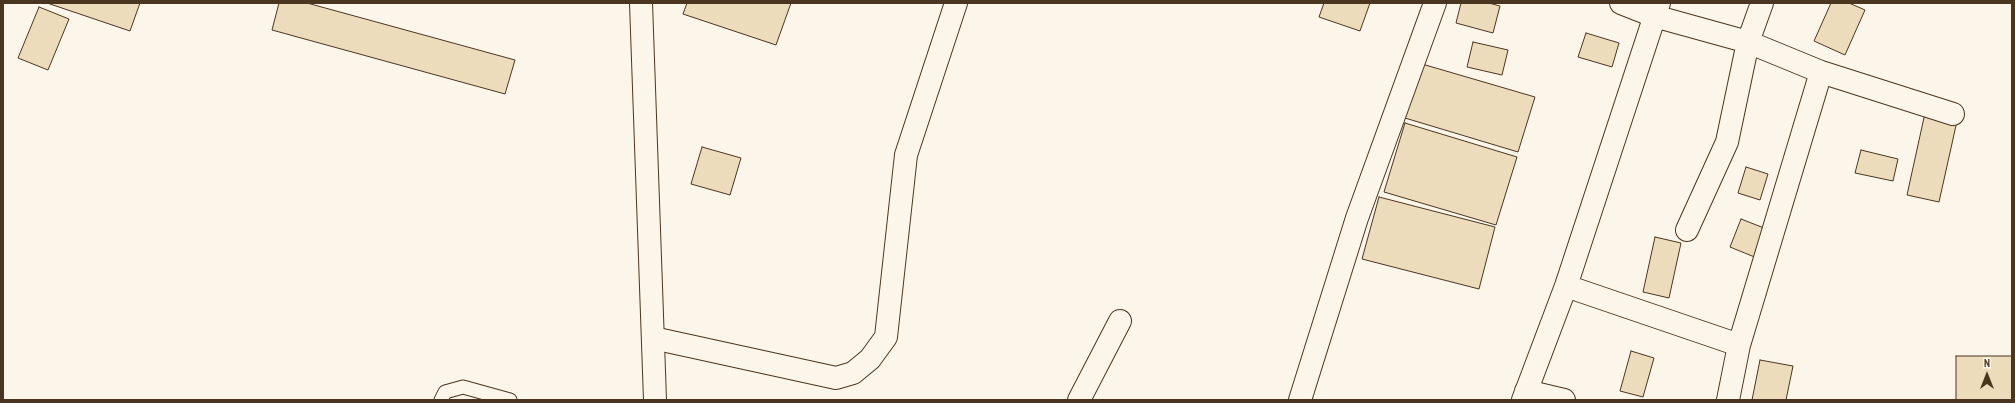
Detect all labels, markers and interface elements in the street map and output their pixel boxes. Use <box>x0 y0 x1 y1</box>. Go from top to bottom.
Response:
north arrow <box>1967 355 2007 395</box>
text: N <box>1984 356 1990 370</box>

